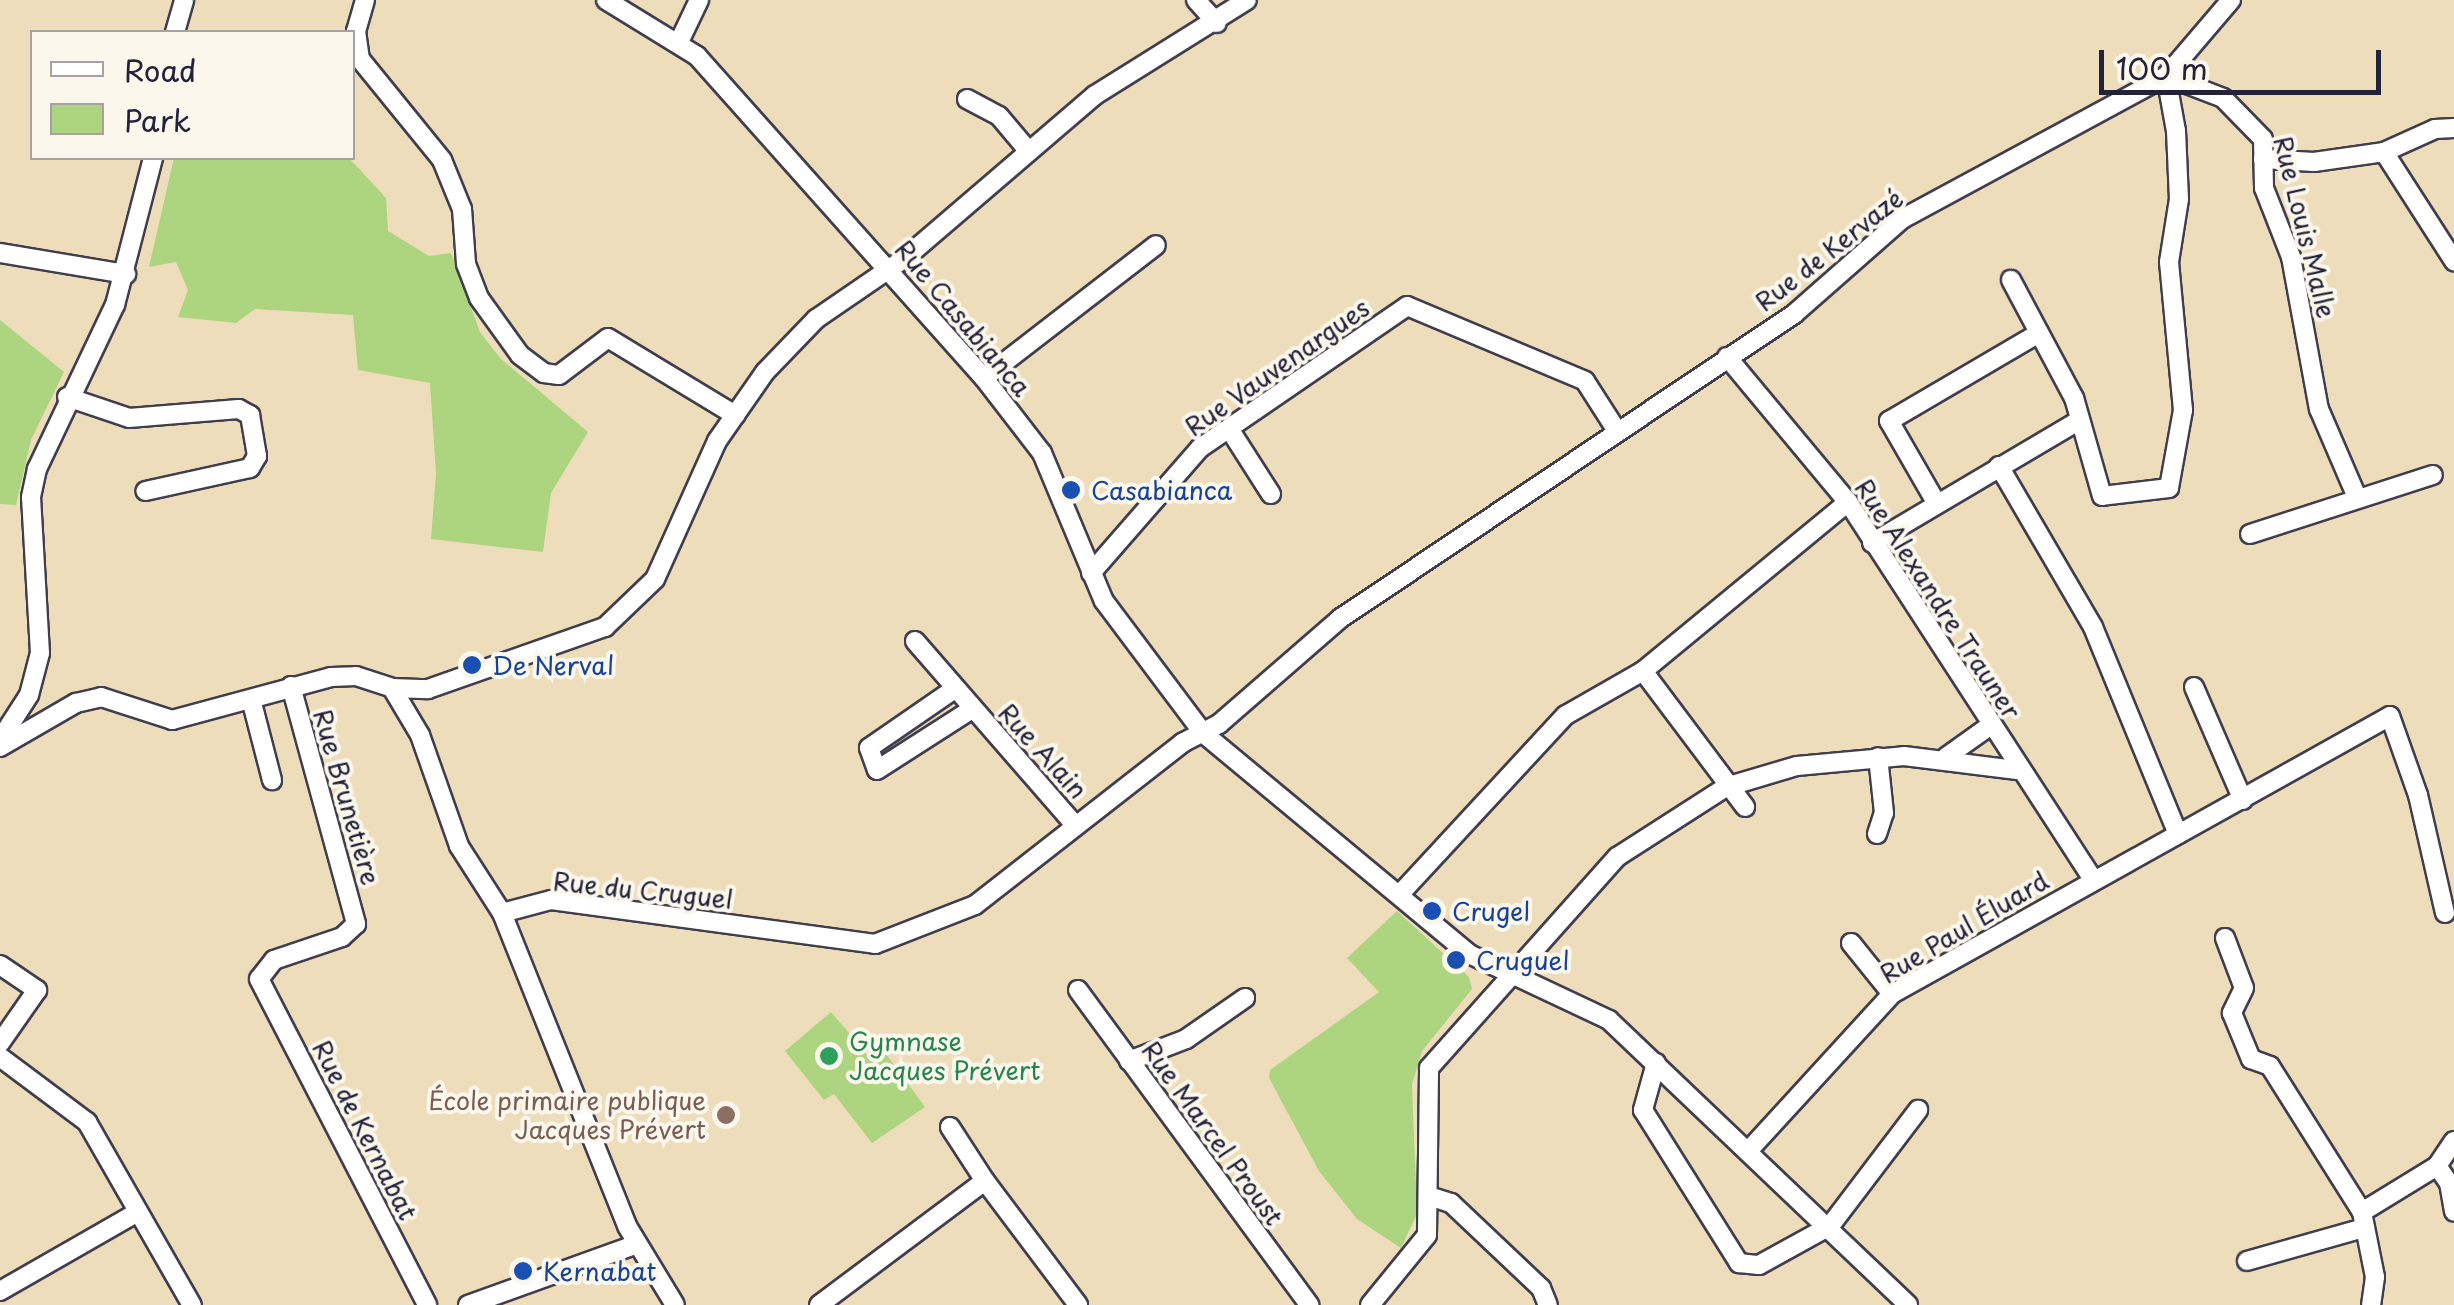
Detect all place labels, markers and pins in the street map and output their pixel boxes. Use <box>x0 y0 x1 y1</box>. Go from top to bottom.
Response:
place label: Casabianca <box>1091 475 1232 505</box>
marker: Casabianca <box>1060 479 1082 501</box>
place label: De Nerval <box>492 650 613 680</box>
marker: De Nerval <box>461 654 483 676</box>
place label: Crugel <box>1452 896 1530 926</box>
marker: Crugel <box>1421 900 1443 922</box>
place label: Cruguel <box>1476 945 1569 975</box>
marker: Cruguel <box>1445 949 1467 971</box>
place label: Gymnase Jacques Prévert <box>849 1027 1042 1086</box>
marker: Gymnase Jacques Prévert <box>818 1045 840 1067</box>
place label: École primaire publique Jacques Prévert <box>426 1086 706 1145</box>
marker: École primaire publique Jacques Prévert <box>715 1104 737 1126</box>
place label: Kernabat <box>543 1256 656 1286</box>
marker: Kernabat <box>512 1260 534 1282</box>

